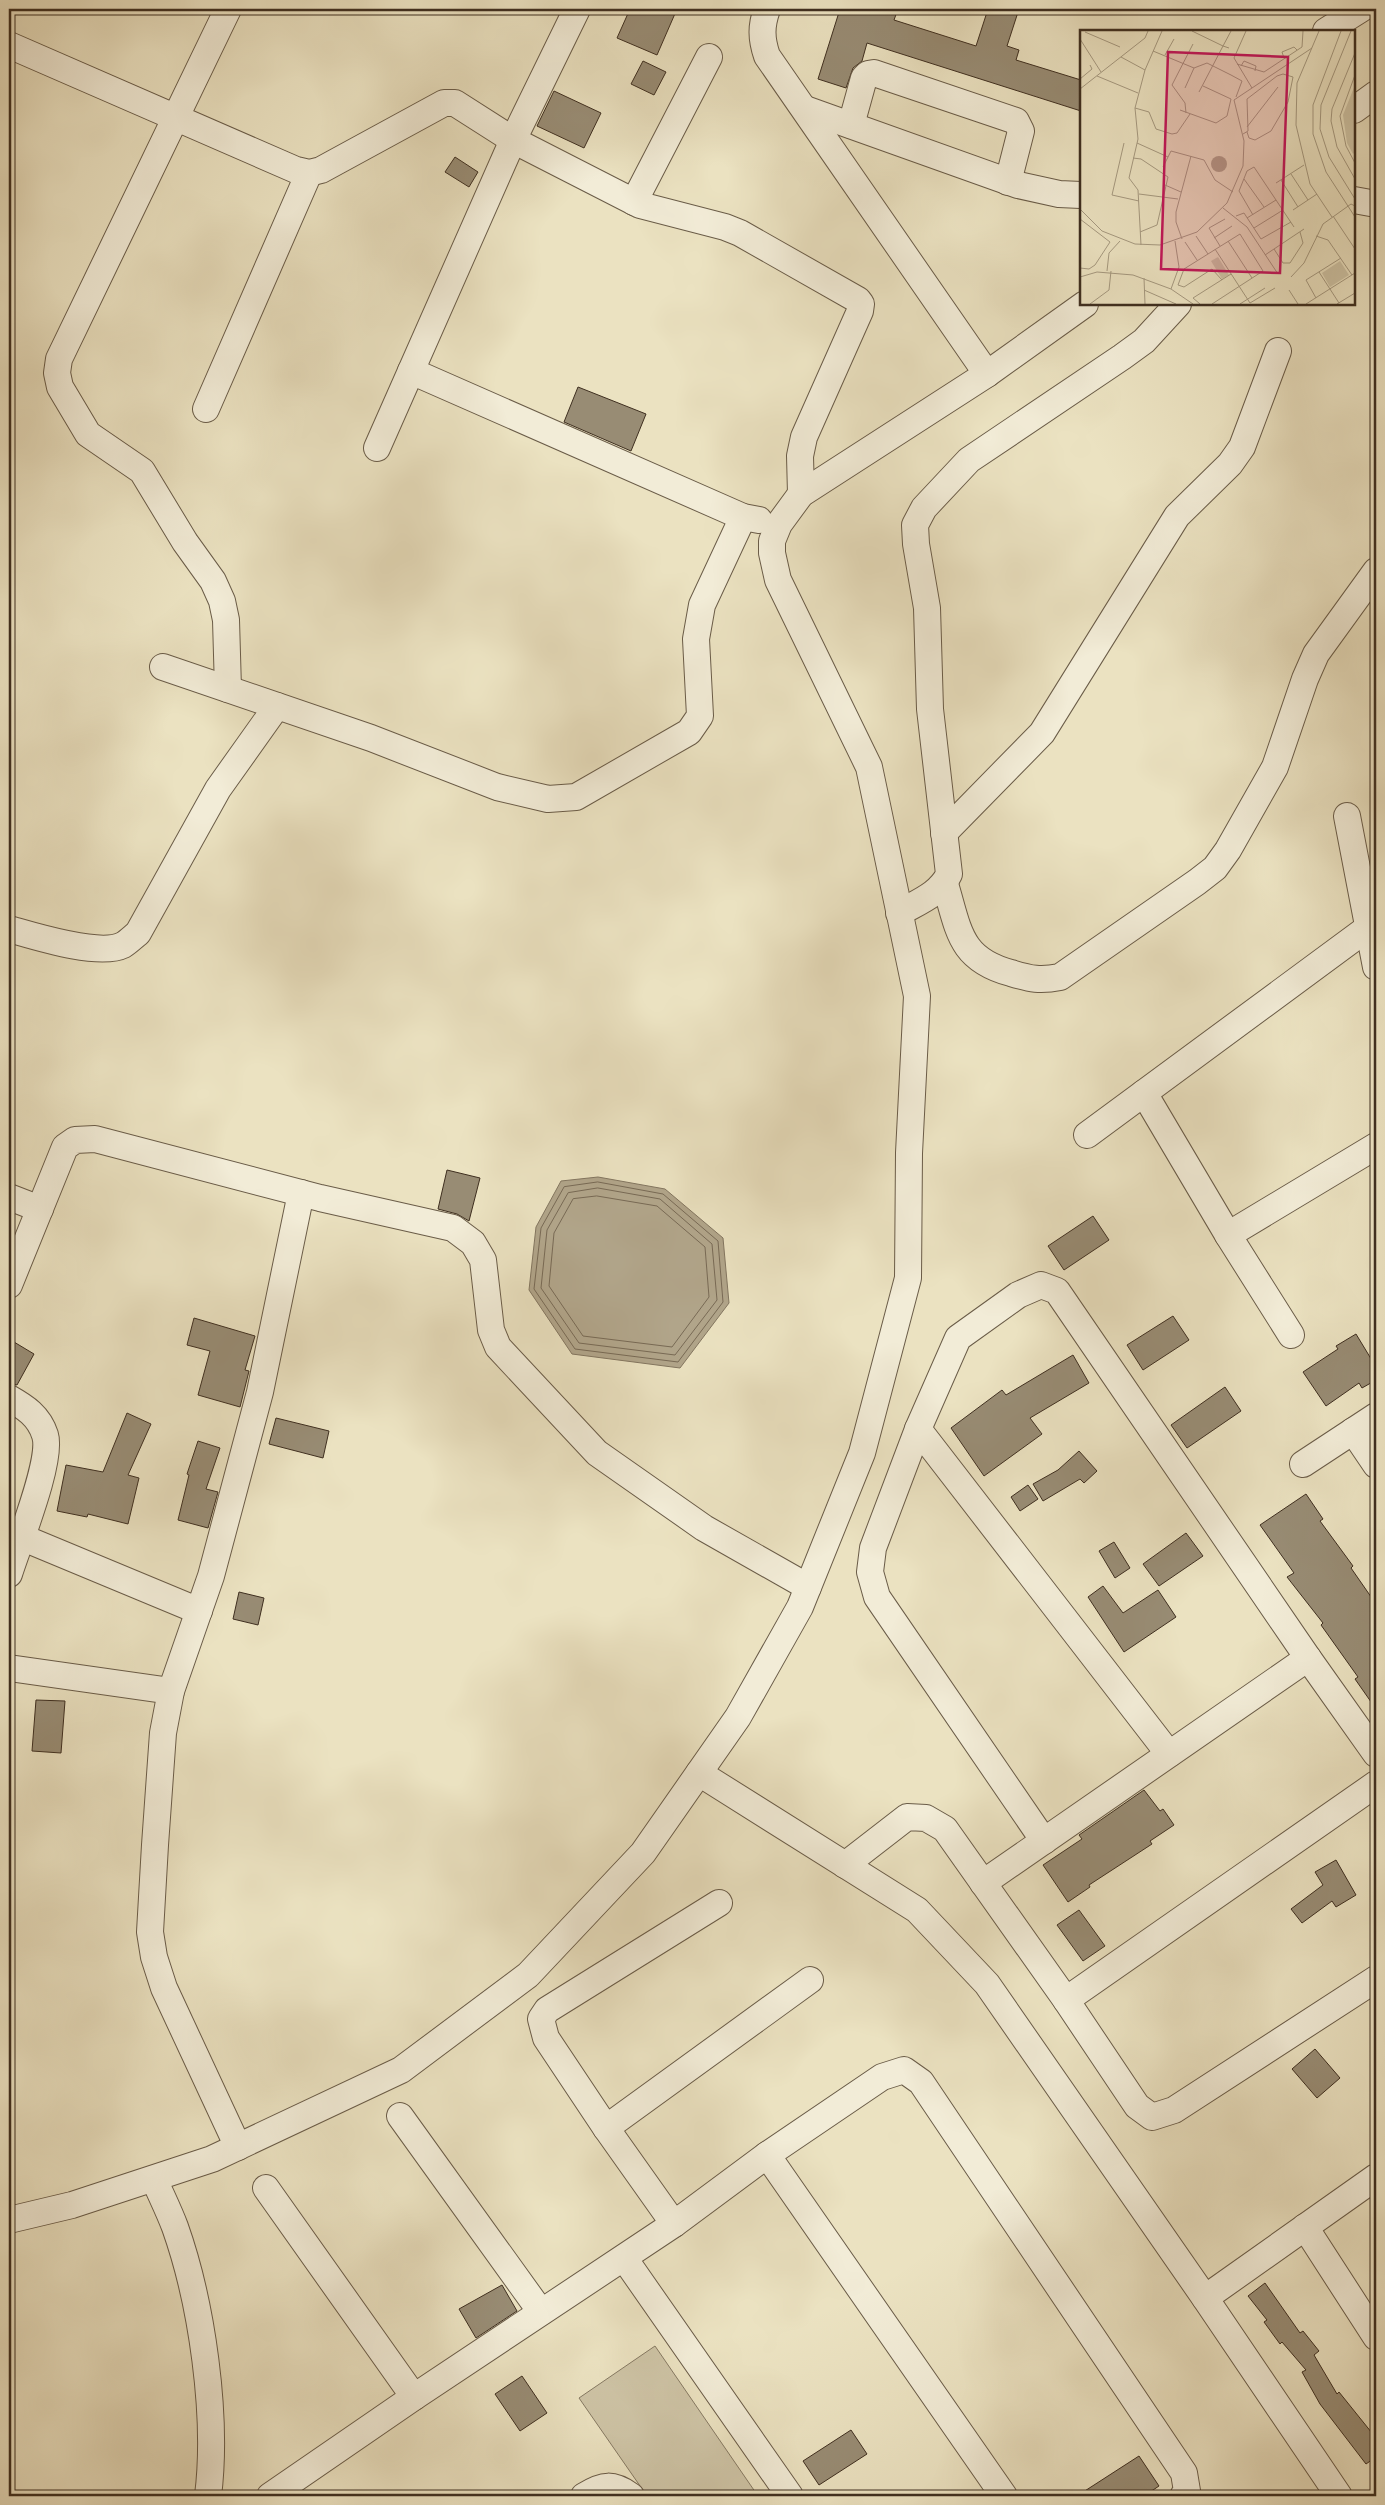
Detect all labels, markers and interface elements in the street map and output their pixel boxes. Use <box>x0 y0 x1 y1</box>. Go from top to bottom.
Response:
inset map <box>1080 30 1355 305</box>

